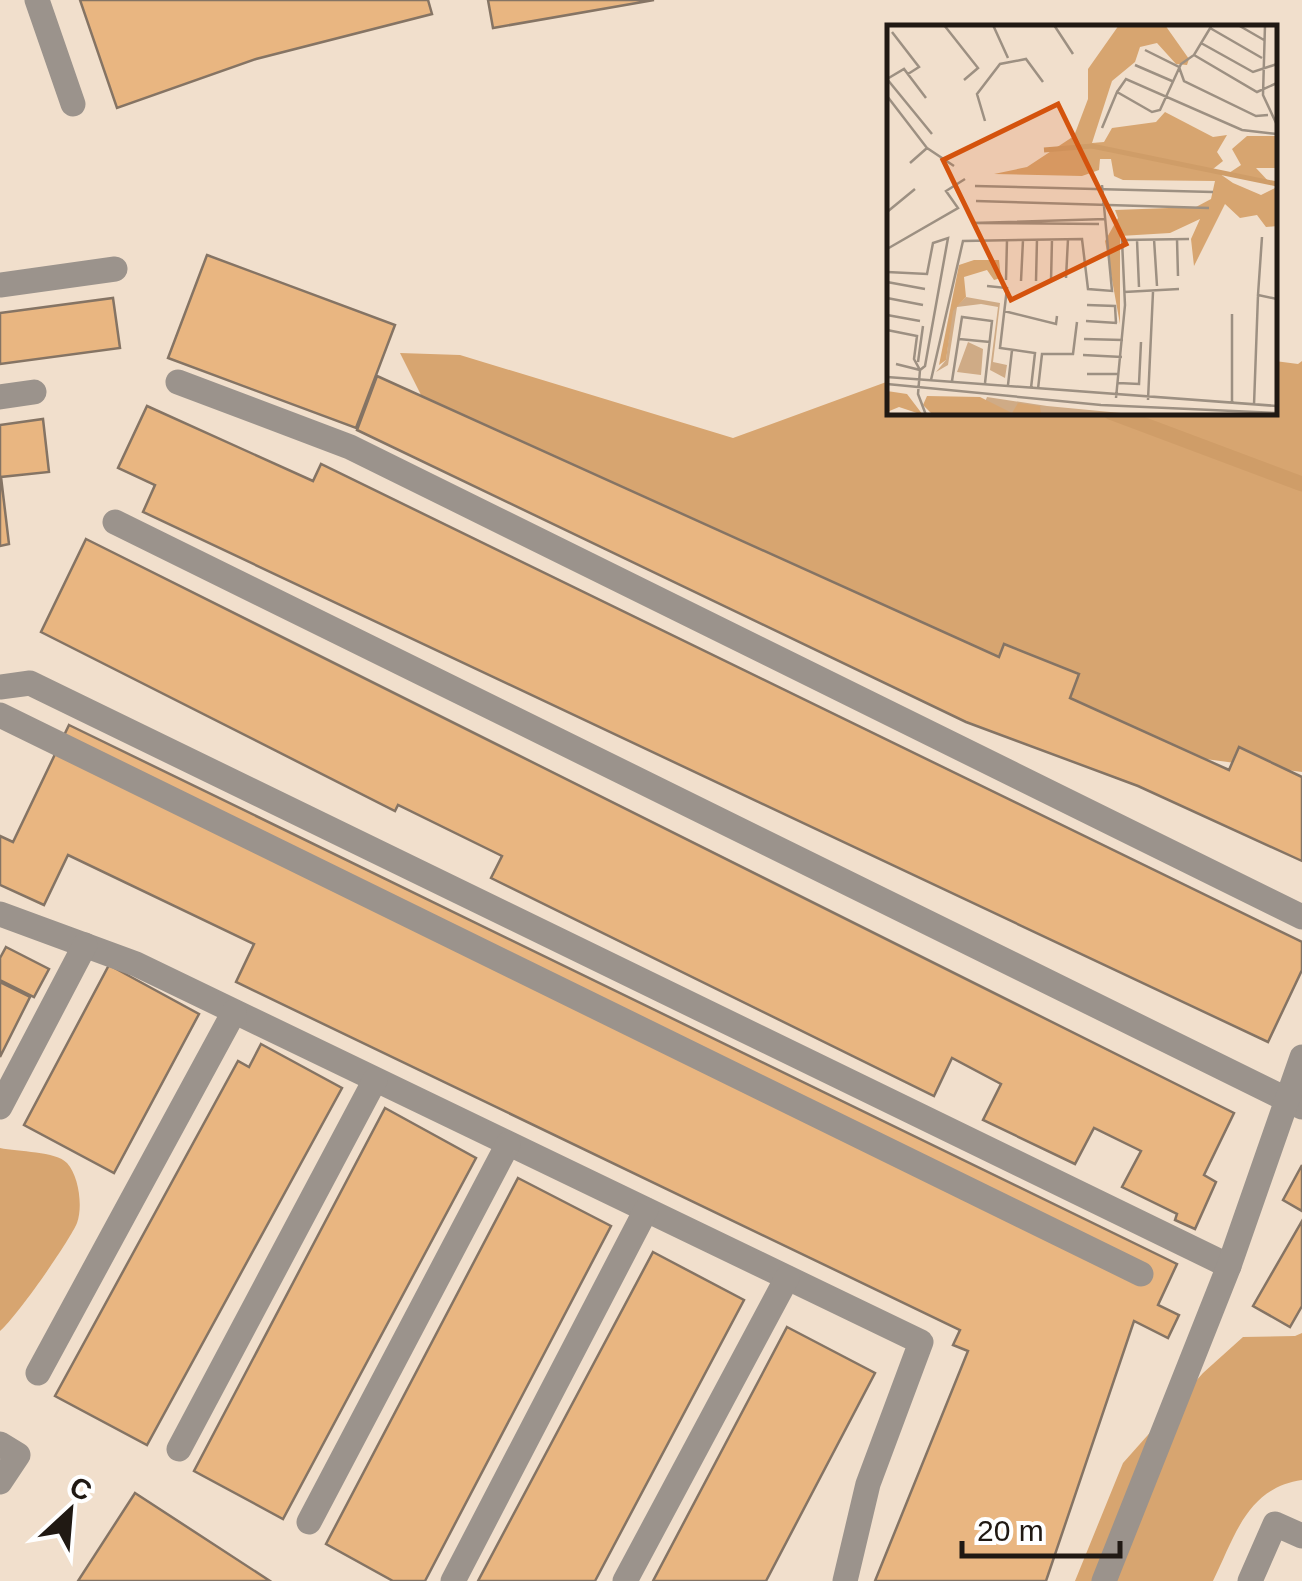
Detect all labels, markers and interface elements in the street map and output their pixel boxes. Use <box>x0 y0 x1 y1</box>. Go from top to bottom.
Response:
inset map <box>887 25 1277 415</box>
north arrow <box>20 1461 120 1561</box>
text: С <box>65 1471 97 1507</box>
scale bar <box>962 1496 1120 1558</box>
text: 20 m <box>977 1514 1044 1547</box>

